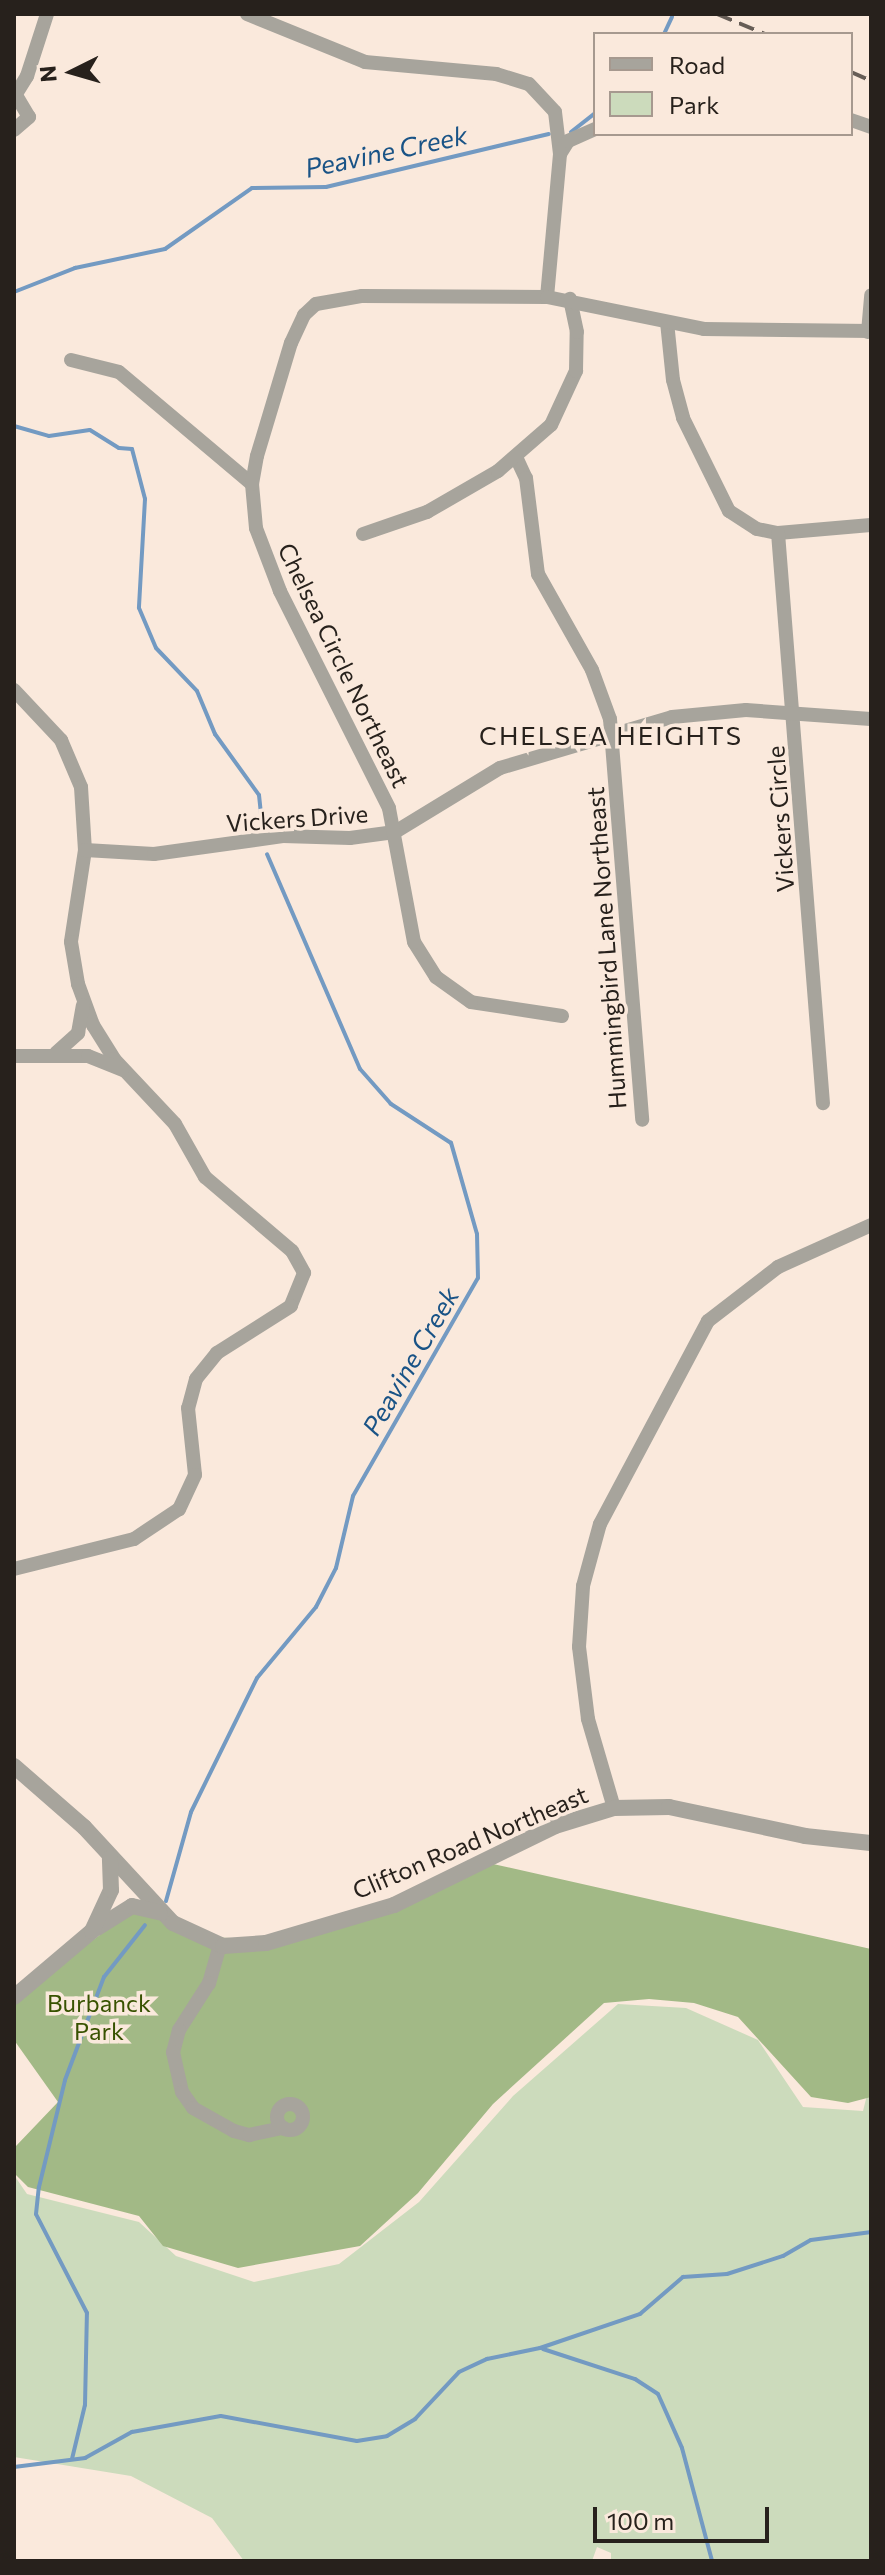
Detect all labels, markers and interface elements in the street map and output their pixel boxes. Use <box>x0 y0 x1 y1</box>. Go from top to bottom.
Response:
north arrow <box>32 32 112 112</box>
legend <box>593 32 853 136</box>
text: Road <box>669 50 725 79</box>
text: N <box>33 65 62 84</box>
text: Park <box>669 90 719 119</box>
water label: Peavine Creek <box>302 119 470 183</box>
street label: Chelsea Circle Northeast <box>272 538 416 792</box>
district label: CHELSEA HEIGHTS <box>479 719 743 751</box>
street label: Vickers Circle <box>761 745 799 893</box>
street label: Hummingbird Lane Northeast <box>580 786 632 1110</box>
street label: Vickers Drive <box>225 799 369 837</box>
water label: Peavine Creek <box>355 1282 465 1440</box>
street label: Clifton Road Northeast <box>348 1779 592 1905</box>
park label: Burbanck Park <box>47 1989 151 2045</box>
scale bar <box>597 2491 773 2541</box>
text: 100 m <box>607 2506 674 2535</box>

